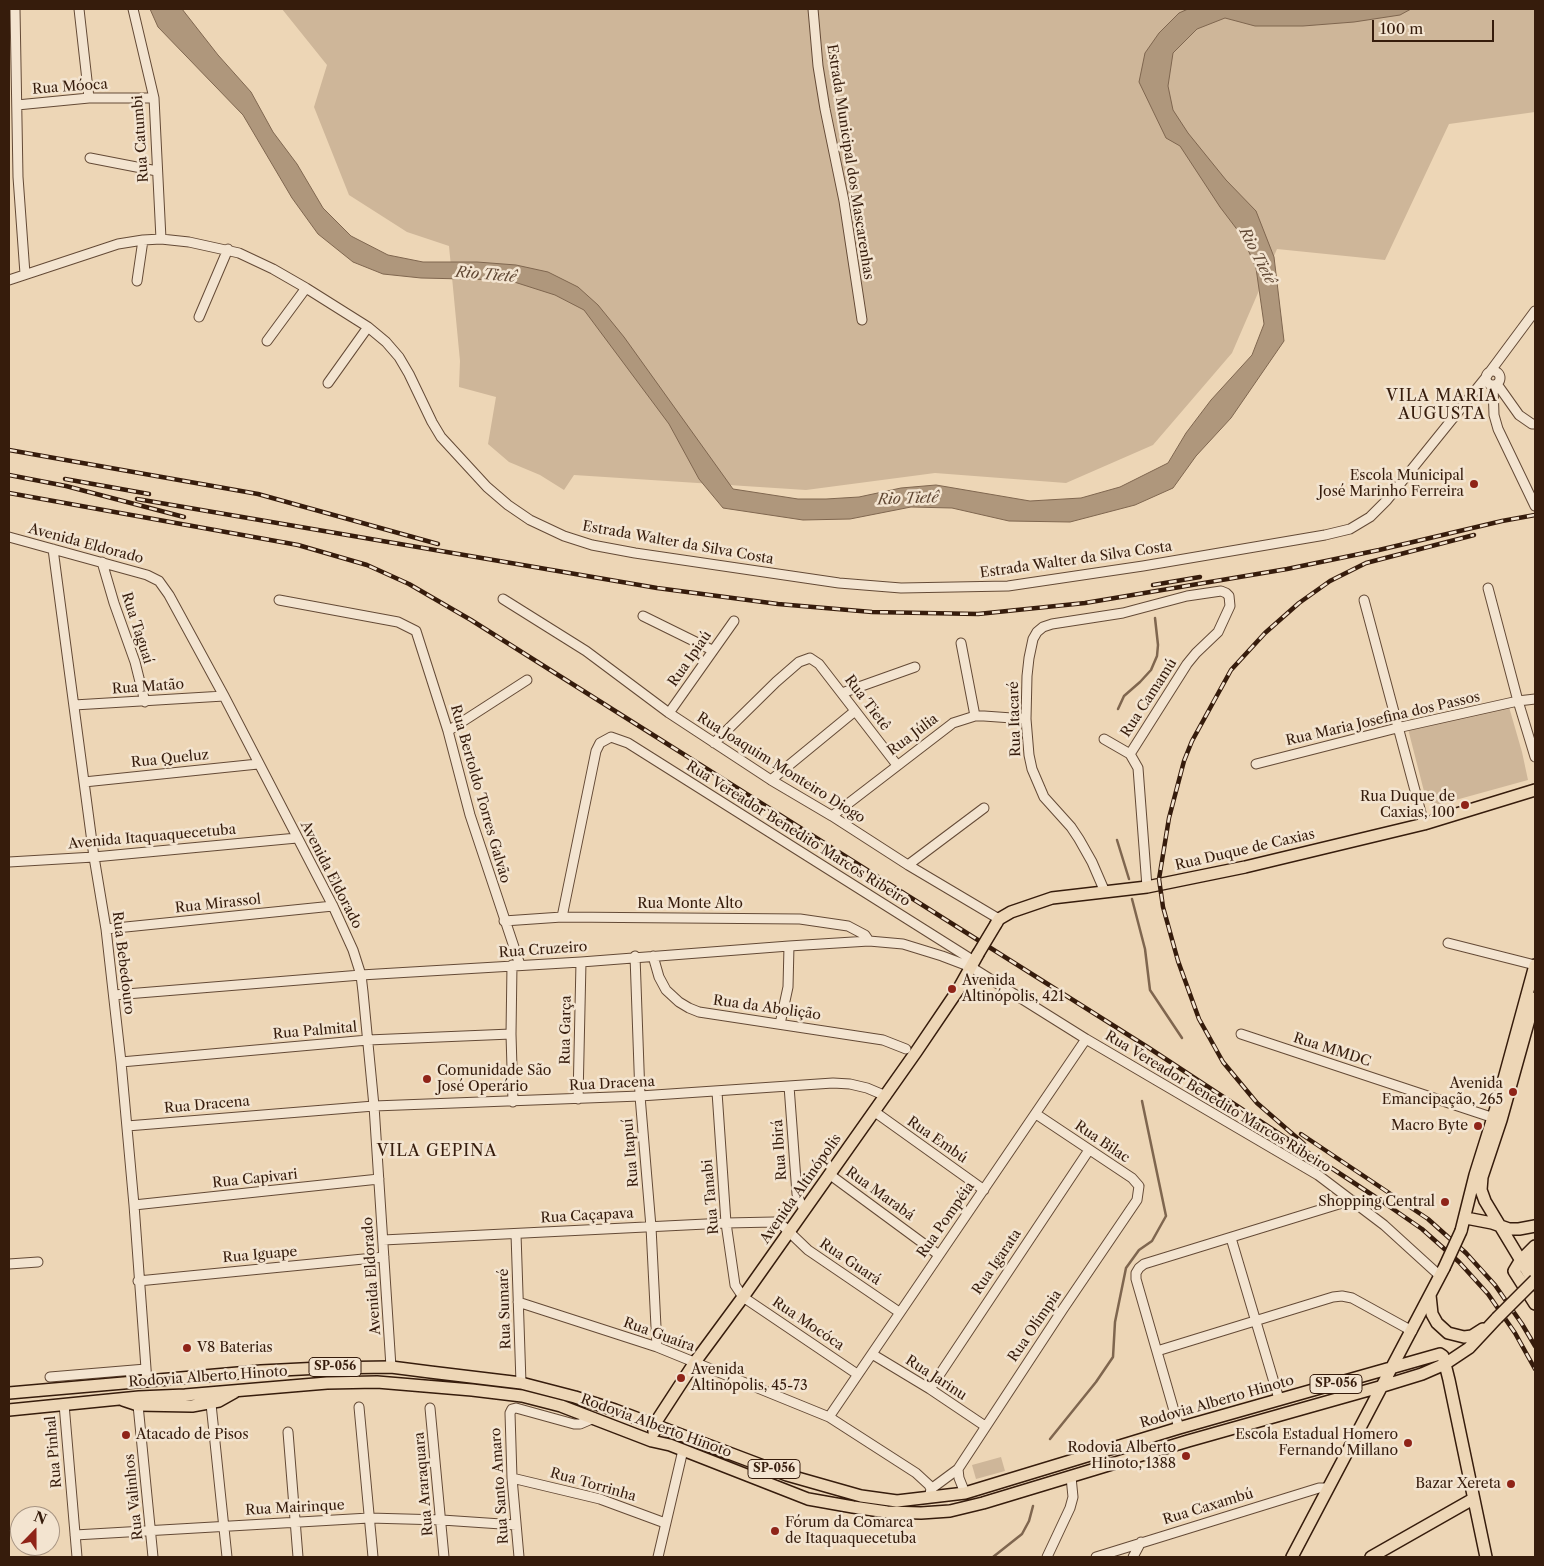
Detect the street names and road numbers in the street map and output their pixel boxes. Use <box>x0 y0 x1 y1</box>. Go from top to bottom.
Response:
street label: Estrada Municipal dos Mascarenhas <box>823 43 877 281</box>
street label: Rua Móoca <box>32 76 108 98</box>
street label: Rua Catumbi <box>130 95 152 183</box>
street label: Estrada Walter da Silva Costa <box>581 518 775 568</box>
street label: Avenida Eldorado <box>27 521 145 567</box>
street label: Estrada Walter da Silva Costa <box>979 538 1173 582</box>
street label: Rua Taguaí <box>118 590 156 666</box>
street label: Rua Ipiaú <box>665 628 715 690</box>
street label: Rua Camamú <box>1117 656 1181 740</box>
street label: Rua Tietê <box>841 672 893 734</box>
street label: Rua Matão <box>111 676 185 698</box>
street label: Rua Itacaré <box>1005 681 1025 757</box>
street label: Rua Maria Josefina dos Passos <box>1284 688 1482 750</box>
street label: Rua Bertoldo Torres Galvão <box>446 703 514 885</box>
street label: Rua Joaquim Monteiro Diogo <box>694 709 868 827</box>
street label: Rua Júlia <box>884 711 942 759</box>
street label: Rua Queluz <box>130 747 210 771</box>
street label: Rua Vereador Benedito Marcos Ribeiro <box>683 758 913 910</box>
street label: Avenida Eldorado <box>297 818 365 932</box>
street label: Avenida Itaquaquecetuba <box>67 821 237 853</box>
street label: Rua Duque de Caxias <box>1174 826 1316 874</box>
street label: Rua Mirassol <box>174 891 262 917</box>
street label: Rua Monte Alto <box>637 896 743 912</box>
street label: Rua Bebedouro <box>108 910 138 1016</box>
street label: Rua Cruzeiro <box>498 939 588 961</box>
street label: Rua da Abolição <box>712 992 822 1024</box>
street label: Rua Garça <box>557 995 575 1065</box>
street label: Rua Palmital <box>272 1019 358 1043</box>
street label: Rua Vereador Benedito Marcos Ribeiro <box>1102 1028 1334 1176</box>
street label: Rua MMDC <box>1291 1030 1373 1070</box>
street label: Rua Dracena <box>569 1073 655 1095</box>
street label: Rua Dracena <box>163 1093 251 1117</box>
street label: Rua Embú <box>904 1113 970 1167</box>
street label: Rua Bilac <box>1071 1117 1133 1167</box>
street label: Rua Itapuí <box>620 1118 642 1188</box>
street label: Rua Ibirá <box>769 1119 791 1181</box>
street label: Avenida Altinópolis <box>757 1131 845 1247</box>
street label: Rua Tanabi <box>699 1159 723 1235</box>
street label: Rua Marabá <box>843 1164 917 1224</box>
street label: Rua Capivari <box>212 1166 298 1192</box>
street label: Rua Pompéia <box>914 1179 978 1261</box>
street label: Rua Caçapava <box>540 1205 634 1227</box>
street label: Avenida Eldorado <box>359 1216 385 1336</box>
street label: Rua Igarata <box>969 1226 1025 1298</box>
street label: Rua Guará <box>816 1235 884 1289</box>
street label: Rua Iguape <box>222 1243 298 1267</box>
street label: Rua Sumaré <box>495 1268 515 1350</box>
street label: Rua Olímpia <box>1005 1287 1065 1365</box>
street label: Rua Mocóca <box>769 1294 847 1354</box>
street label: Rua Guaíra <box>621 1314 697 1356</box>
street label: Rua Jarinu <box>902 1352 970 1404</box>
road number: SP-056 <box>309 1358 361 1376</box>
street label: Rodovia Alberto Hinoto <box>128 1363 288 1391</box>
street label: Rodovia Alberto Hinoto <box>1138 1372 1296 1432</box>
road number: SP-056 <box>1310 1375 1362 1394</box>
street label: Rodovia Alberto Hinoto <box>578 1391 734 1461</box>
street label: Rua Pinhal <box>42 1415 66 1489</box>
street label: Rua Santo Amaro <box>488 1427 512 1545</box>
street label: Rua Araraquara <box>411 1431 437 1537</box>
street label: Rua Valinhos <box>121 1453 147 1541</box>
road number: SP-056 <box>748 1460 800 1478</box>
street label: Rua Torrinha <box>548 1465 638 1505</box>
street label: Rua Caxambú <box>1161 1485 1255 1529</box>
street label: Rua Mairinque <box>245 1497 345 1519</box>

